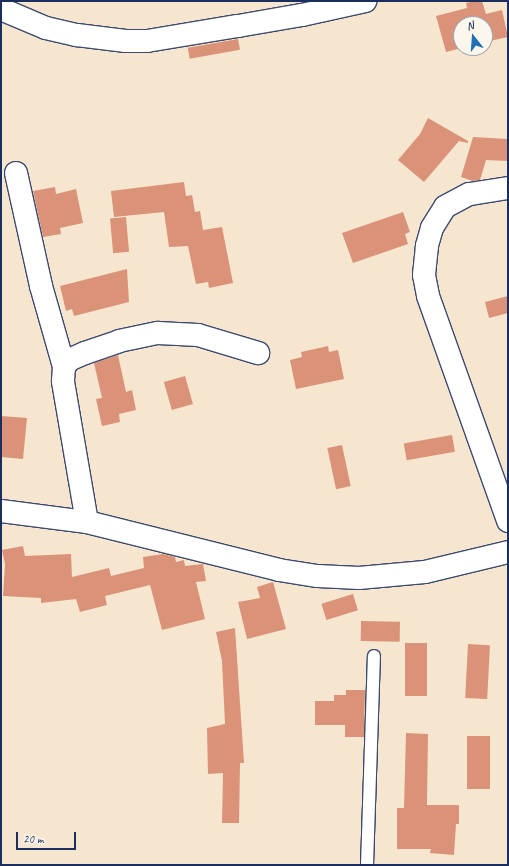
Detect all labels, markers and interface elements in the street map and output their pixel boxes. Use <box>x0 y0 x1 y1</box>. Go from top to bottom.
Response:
north arrow <box>453 16 493 56</box>
text: N <box>464 18 475 33</box>
scale bar <box>18 824 78 850</box>
text: 20 m <box>23 831 43 847</box>

